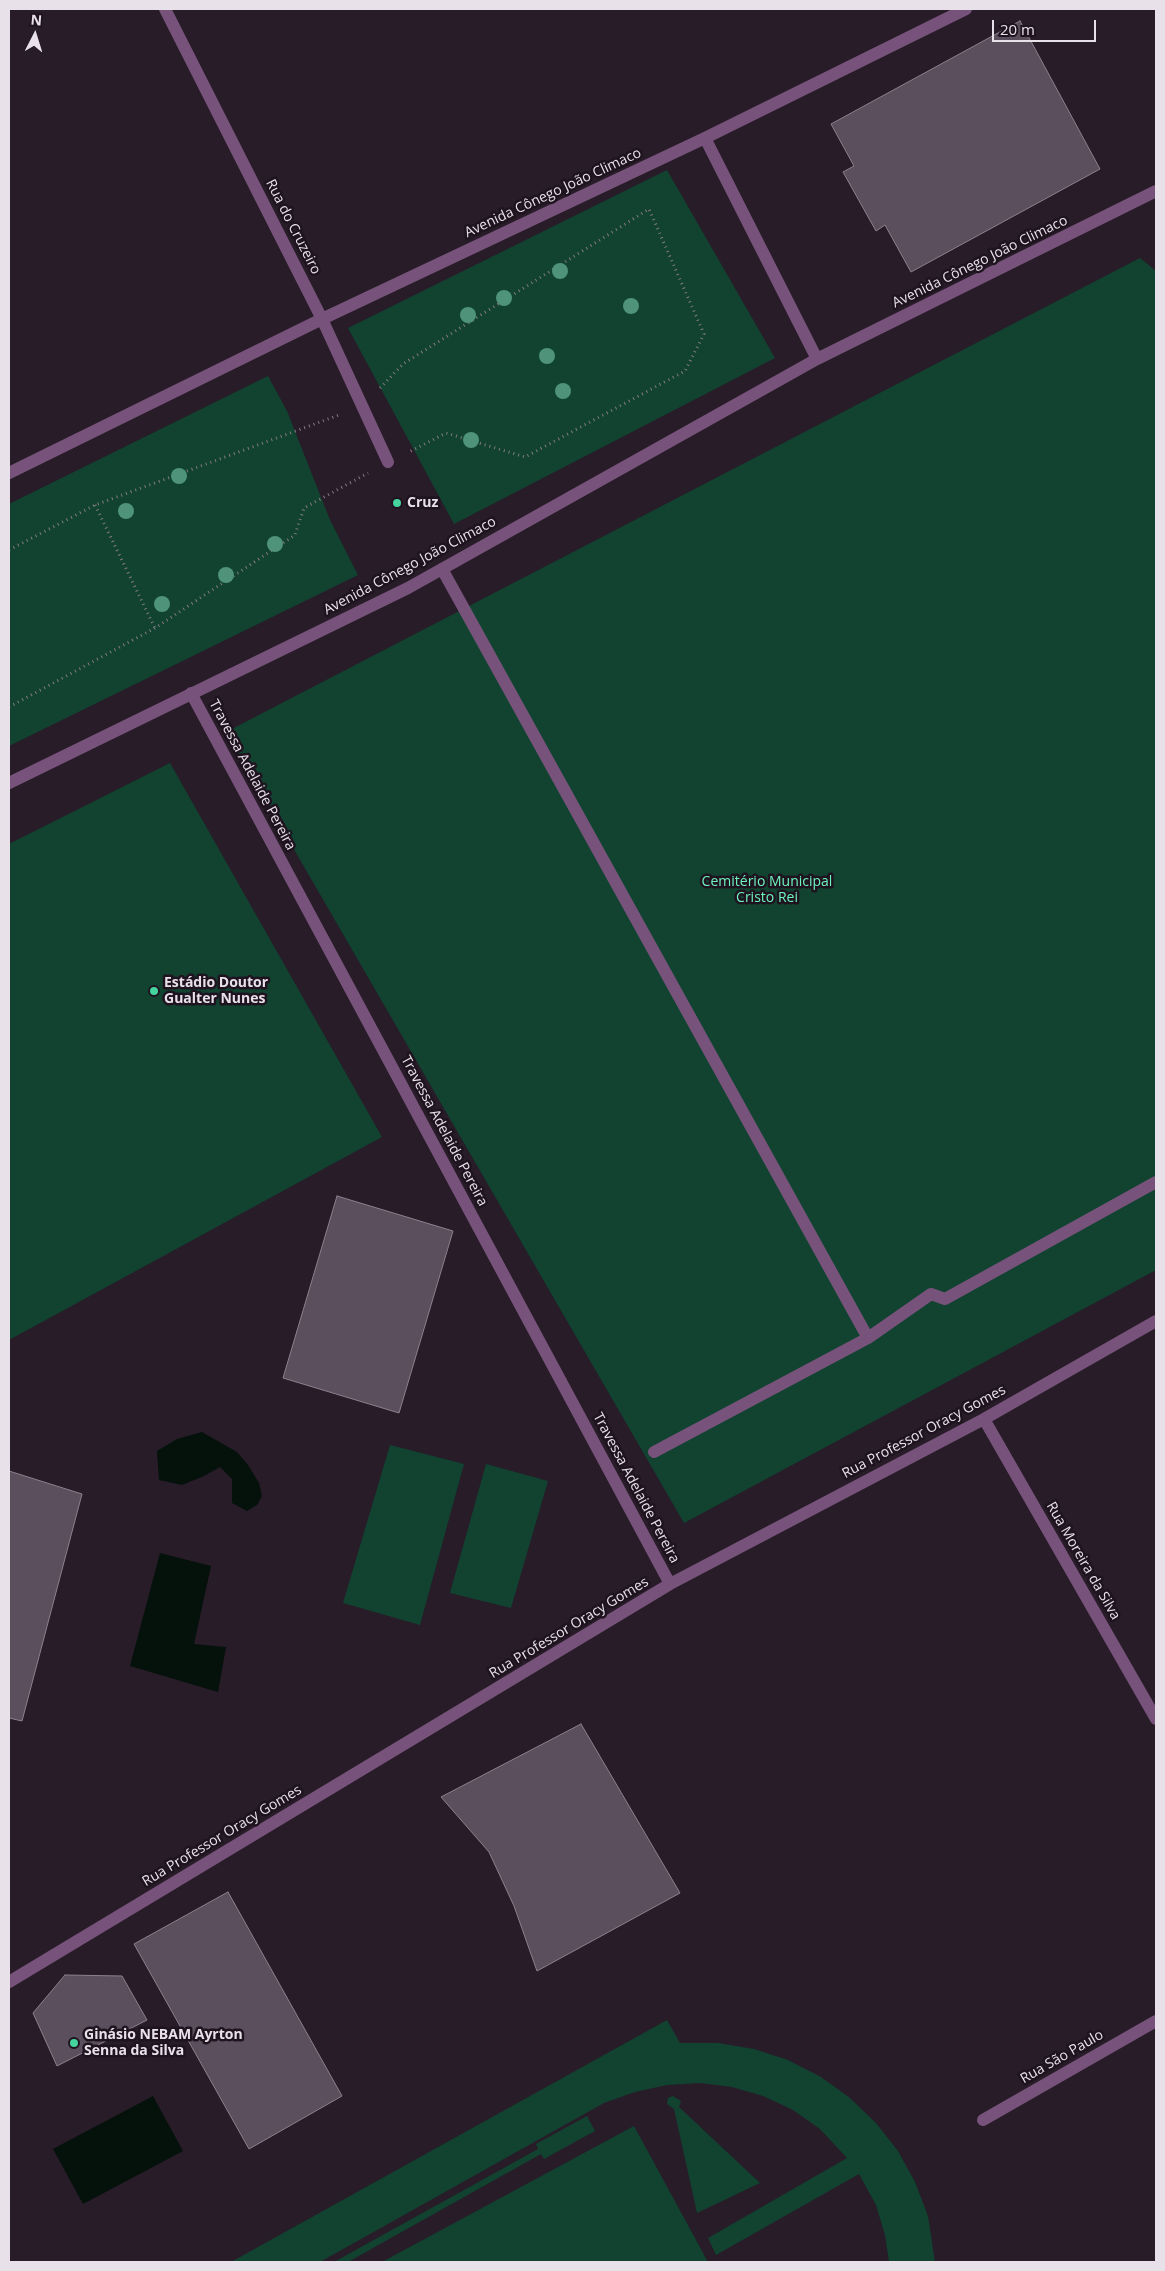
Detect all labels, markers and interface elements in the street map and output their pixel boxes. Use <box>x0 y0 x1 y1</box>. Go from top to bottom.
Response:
north arrow <box>10 10 60 60</box>
text: N <box>30 10 43 30</box>
scale bar <box>995 10 1099 42</box>
text: 20 m <box>1000 19 1035 39</box>
street label: Avenida Cônego João Climaco <box>462 145 644 241</box>
street label: Rua do Cruzeiro <box>262 177 324 277</box>
street label: Avenida Cônego João Climaco <box>890 212 1070 312</box>
place label: Cruz <box>407 495 438 511</box>
marker: Cruz <box>391 497 403 509</box>
street label: Avenida Cônego João Climaco <box>321 513 499 619</box>
street label: Travessa Adelaide Pereira <box>205 697 299 853</box>
park label: Cemitério Municipal Cristo Rei <box>702 874 832 906</box>
place label: Estádio Doutor Gualter Nunes <box>164 975 268 1008</box>
marker: Estádio Doutor Gualter Nunes <box>148 985 160 997</box>
street label: Travessa Adelaide Pereira <box>397 1053 491 1209</box>
street label: Rua Professor Oracy Gomes <box>839 1382 1009 1482</box>
street label: Travessa Adelaide Pereira <box>589 1410 683 1566</box>
street label: Rua Moreira da Silva <box>1042 1499 1124 1623</box>
street label: Rua Professor Oracy Gomes <box>486 1574 652 1682</box>
street label: Rua Professor Oracy Gomes <box>139 1782 305 1890</box>
place label: Ginásio NEBAM Ayrton Senna da Silva <box>84 2027 243 2060</box>
street label: Rua São Paulo <box>1018 2027 1106 2087</box>
marker: Ginásio NEBAM Ayrton Senna da Silva <box>68 2037 80 2049</box>

